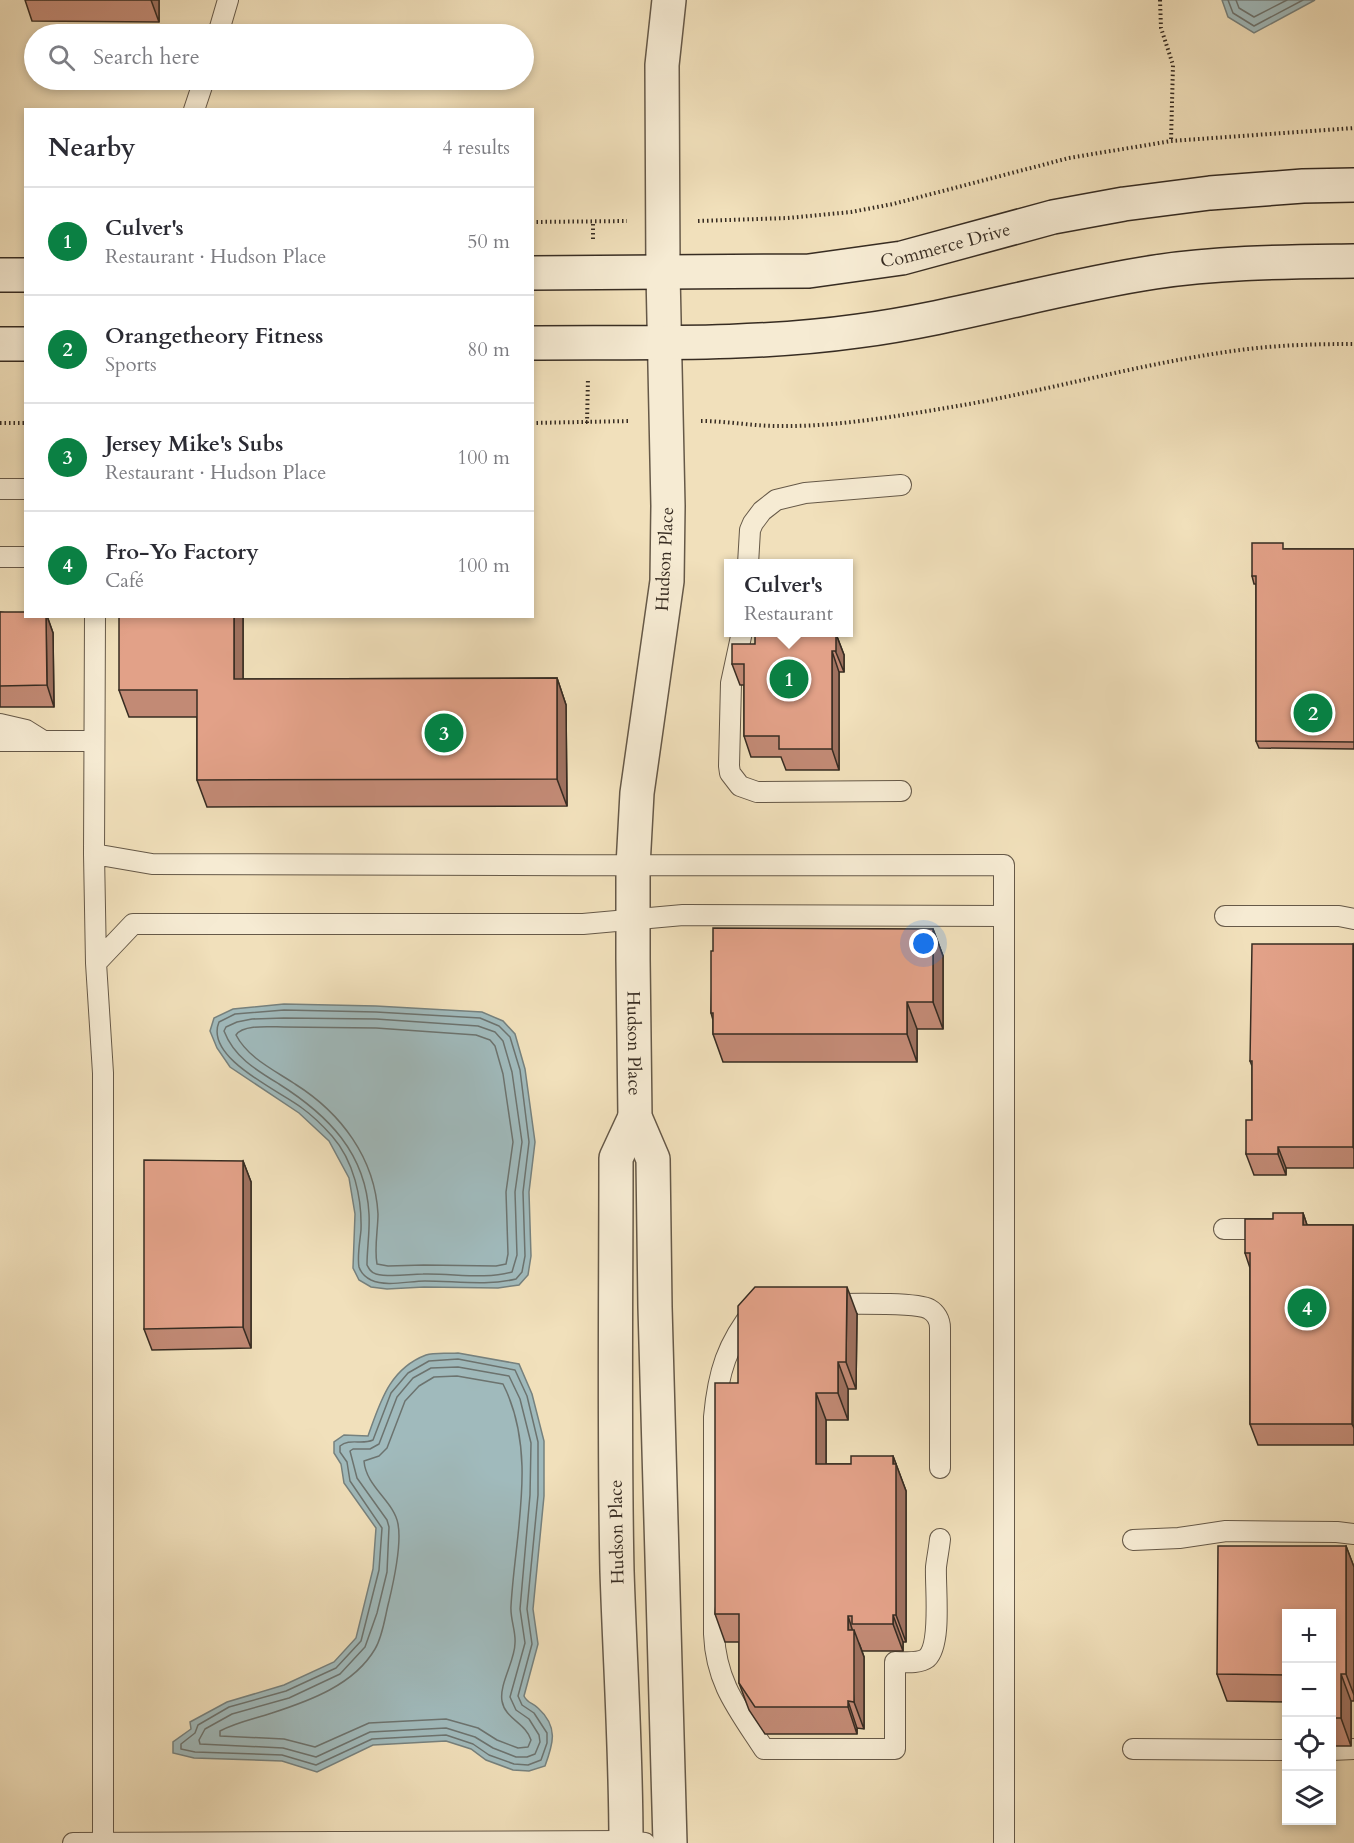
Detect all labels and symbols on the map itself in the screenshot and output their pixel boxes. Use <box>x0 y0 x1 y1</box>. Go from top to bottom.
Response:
street label: Commerce Drive <box>879 217 1013 273</box>
street label: Hudson Place <box>650 506 680 612</box>
pin: 1 <box>770 656 808 702</box>
pin: 2 <box>1294 690 1332 736</box>
pin: 3 <box>424 710 464 756</box>
your location <box>909 929 938 958</box>
street label: Hudson Place <box>621 991 647 1096</box>
pin: 4 <box>1288 1286 1326 1330</box>
street label: Hudson Place <box>604 1479 630 1585</box>

